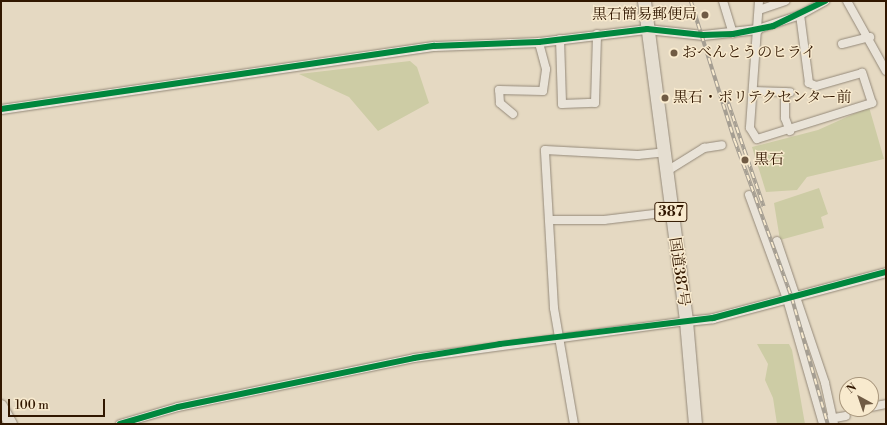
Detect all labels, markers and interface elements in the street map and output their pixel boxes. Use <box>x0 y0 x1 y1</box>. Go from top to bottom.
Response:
place label: 黒石簡易郵便局 <box>592 6 697 24</box>
marker: 黒石簡易郵便局 <box>700 10 710 20</box>
place label: おべんとうのヒライ <box>682 44 817 62</box>
marker: おべんとうのヒライ <box>669 48 679 58</box>
place label: 黒石・ポリテクセンター前 <box>673 89 853 107</box>
marker: 黒石・ポリテクセンター前 <box>660 93 670 103</box>
place label: 黒石 <box>754 151 784 169</box>
marker: 黒石 <box>739 154 751 166</box>
road number: 387 <box>654 200 688 224</box>
street label: 国道387号 <box>665 236 693 308</box>
north arrow <box>839 377 879 417</box>
text: N <box>844 380 860 397</box>
scale bar <box>10 391 107 417</box>
text: 100 m <box>15 398 49 413</box>

